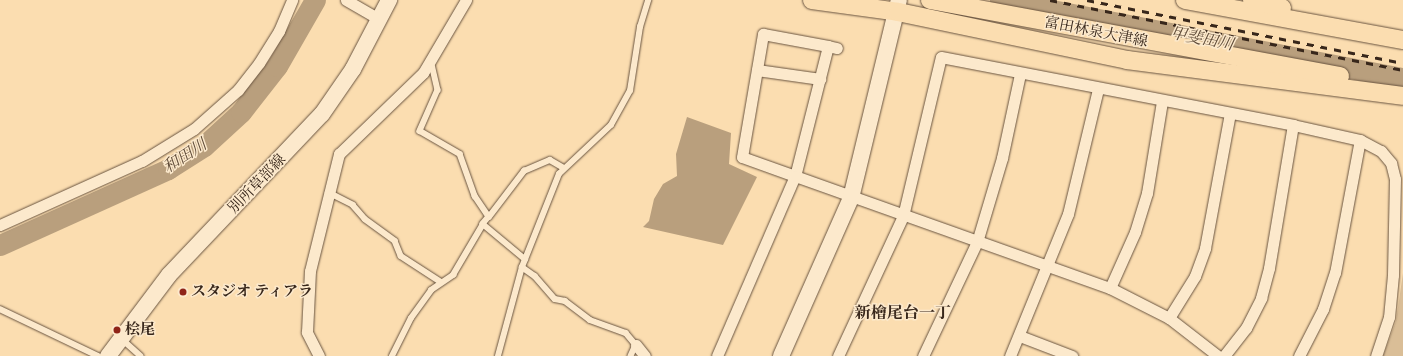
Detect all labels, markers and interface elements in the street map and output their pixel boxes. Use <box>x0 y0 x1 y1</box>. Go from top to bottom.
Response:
street label: 富田林泉大津線 <box>1043 13 1149 51</box>
water label: 甲斐田川 <box>1169 23 1235 55</box>
water label: 和田川 <box>160 135 210 177</box>
street label: 別所草部線 <box>224 151 290 217</box>
place label: スタジオ ティアラ <box>191 283 314 301</box>
marker: スタジオ ティアラ <box>178 287 188 297</box>
district label: 新檜尾台一丁 <box>855 303 951 323</box>
place label: 桧尾 <box>125 321 155 339</box>
marker: 桧尾 <box>112 325 122 335</box>

